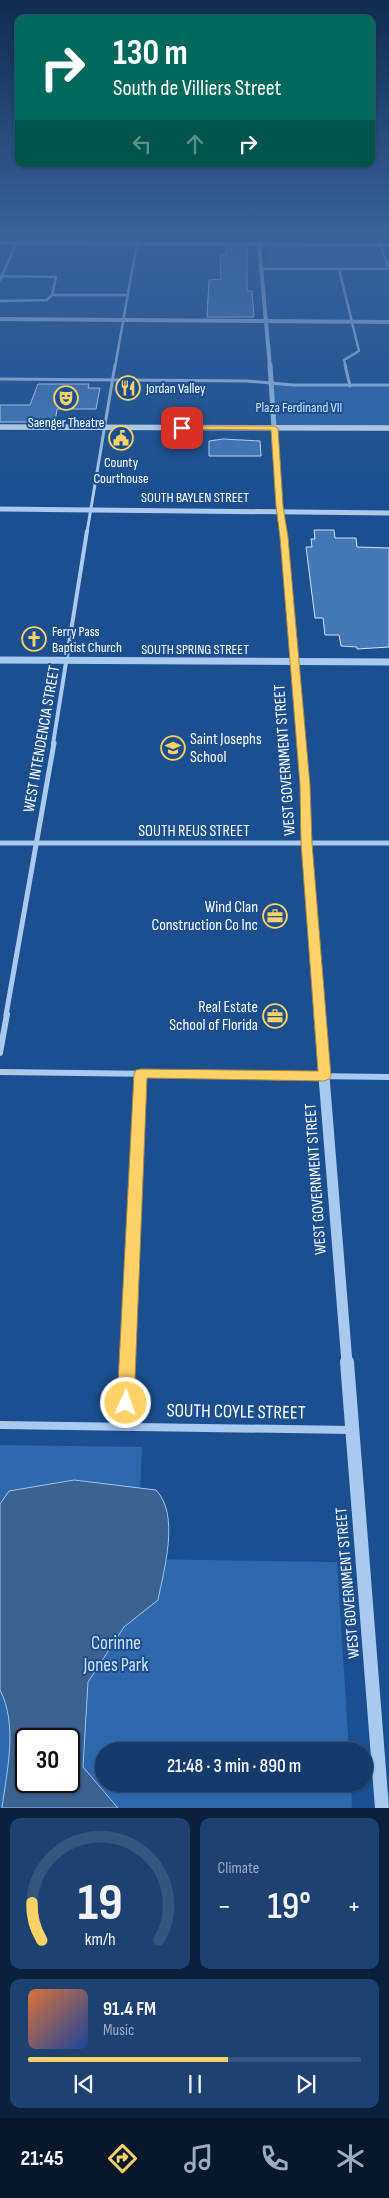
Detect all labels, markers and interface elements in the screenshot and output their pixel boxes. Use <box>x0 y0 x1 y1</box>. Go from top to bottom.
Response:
text: 130 m <box>113 32 188 75</box>
icon: right <box>30 35 95 100</box>
text: South de Villiers Street <box>113 75 281 102</box>
icon: left <box>128 130 156 158</box>
icon: ahead <box>181 130 209 158</box>
icon: right <box>234 130 262 158</box>
restaurant icon: Jordan Valley <box>115 375 141 401</box>
place label: Jordan Valley <box>145 380 206 397</box>
theatre icon: Saenger Theatre <box>53 385 79 411</box>
park label: Plaza Ferdinand VII <box>256 399 342 416</box>
pin <box>161 407 203 449</box>
place label: Saenger Theatre <box>28 414 104 431</box>
icon: arrive <box>168 414 196 442</box>
public building icon: County Courthouse <box>108 425 134 451</box>
place label: County Courthouse <box>93 454 149 487</box>
street label: SOUTH BAYLEN STREET <box>141 489 249 506</box>
place label: Ferry Pass Baptist Church <box>52 623 122 656</box>
church icon: Ferry Pass Baptist Church <box>21 626 47 652</box>
street label: SOUTH SPRING STREET <box>141 641 249 658</box>
street label: WEST INTENDENCIA STREET <box>20 664 64 814</box>
street label: WEST GOVERNMENT STREET <box>270 683 300 836</box>
place label: Saint Josephs School <box>190 730 262 767</box>
school or university icon: Saint Josephs School <box>160 735 186 761</box>
street label: SOUTH REUS STREET <box>138 822 250 841</box>
place label: Wind Clan Construction Co Inc <box>152 898 258 935</box>
office icon: Wind Clan Construction Co Inc <box>262 903 288 929</box>
place label: Real Estate School of Florida <box>169 998 258 1035</box>
office icon: Real Estate School of Florida <box>262 1003 288 1029</box>
street label: WEST GOVERNMENT STREET <box>301 1102 331 1255</box>
position arrow <box>99 1376 151 1428</box>
street label: SOUTH COYLE STREET <box>166 1399 306 1425</box>
street label: WEST GOVERNMENT STREET <box>332 1506 364 1659</box>
park label: Corinne Jones Park <box>82 1632 149 1677</box>
speed limit sign: 30 <box>15 1728 80 1793</box>
text: 21:48 · 3 min · 890 m <box>167 1755 301 1778</box>
text: Climate <box>218 1859 259 1878</box>
text: 19 <box>77 1872 122 1935</box>
text: 19° <box>268 1884 311 1929</box>
text: − <box>218 1890 231 1923</box>
text: + <box>347 1890 361 1923</box>
text: km/h <box>84 1929 115 1950</box>
text: 91.4 FM <box>103 1998 156 2021</box>
text: Music <box>103 2021 134 2040</box>
icon: previous <box>70 2070 98 2098</box>
icon: pause <box>181 2070 209 2098</box>
icon: next <box>292 2070 320 2098</box>
icon: directions <box>105 2141 140 2176</box>
icon: music <box>181 2141 216 2176</box>
icon: phone <box>257 2141 292 2176</box>
icon: climate <box>333 2141 368 2176</box>
text: 21:45 <box>21 2145 64 2172</box>

